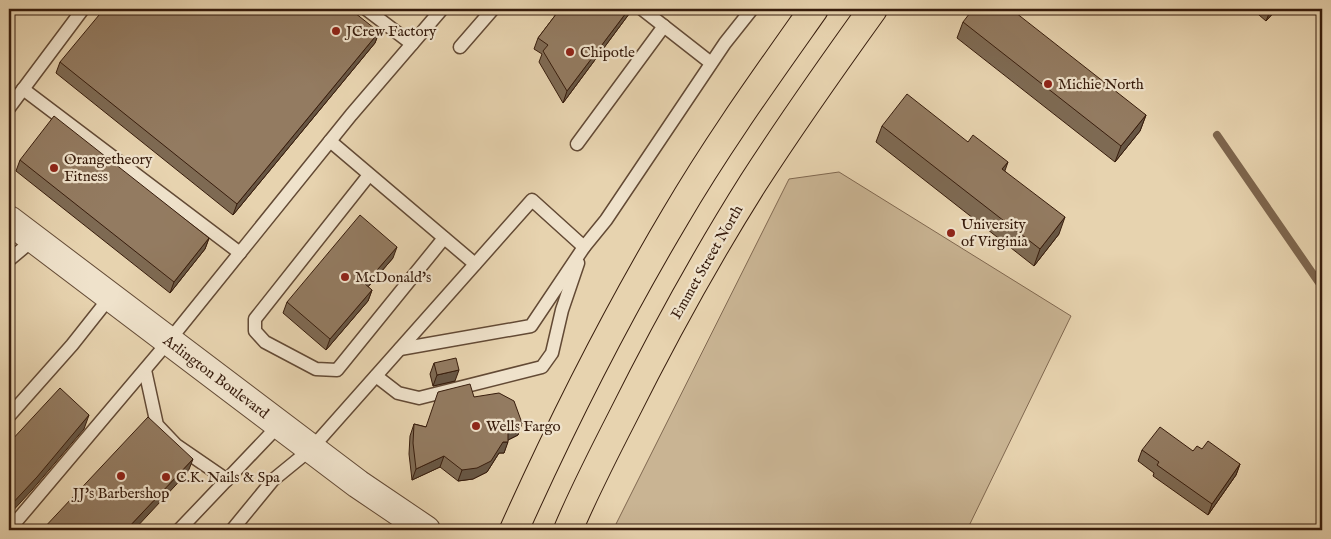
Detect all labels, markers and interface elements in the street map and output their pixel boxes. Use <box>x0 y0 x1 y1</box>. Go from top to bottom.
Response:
place label: JCrew Factory <box>344 22 437 41</box>
marker: JCrew Factory <box>330 25 342 37</box>
place label: Chipotle <box>580 43 635 62</box>
marker: Chipotle <box>564 46 576 58</box>
place label: Michie North <box>1058 75 1144 94</box>
marker: Michie North <box>1042 78 1054 90</box>
place label: Orangetheory Fitness <box>64 150 153 186</box>
marker: Orangetheory Fitness <box>48 162 60 174</box>
street label: Emmet Street North <box>667 202 747 322</box>
place label: University of Virginia <box>961 215 1028 251</box>
marker: University of Virginia <box>945 227 957 239</box>
place label: McDonald's <box>355 268 431 287</box>
marker: McDonald's <box>339 271 351 283</box>
street label: Arlington Boulevard <box>159 330 273 424</box>
place label: Wells Fargo <box>486 417 561 436</box>
marker: Wells Fargo <box>470 420 482 432</box>
place label: C.K. Nails & Spa <box>176 468 280 487</box>
marker: JJ's Barbershop <box>115 470 127 482</box>
marker: C.K. Nails & Spa <box>160 471 172 483</box>
place label: JJ's Barbershop <box>71 484 169 503</box>

